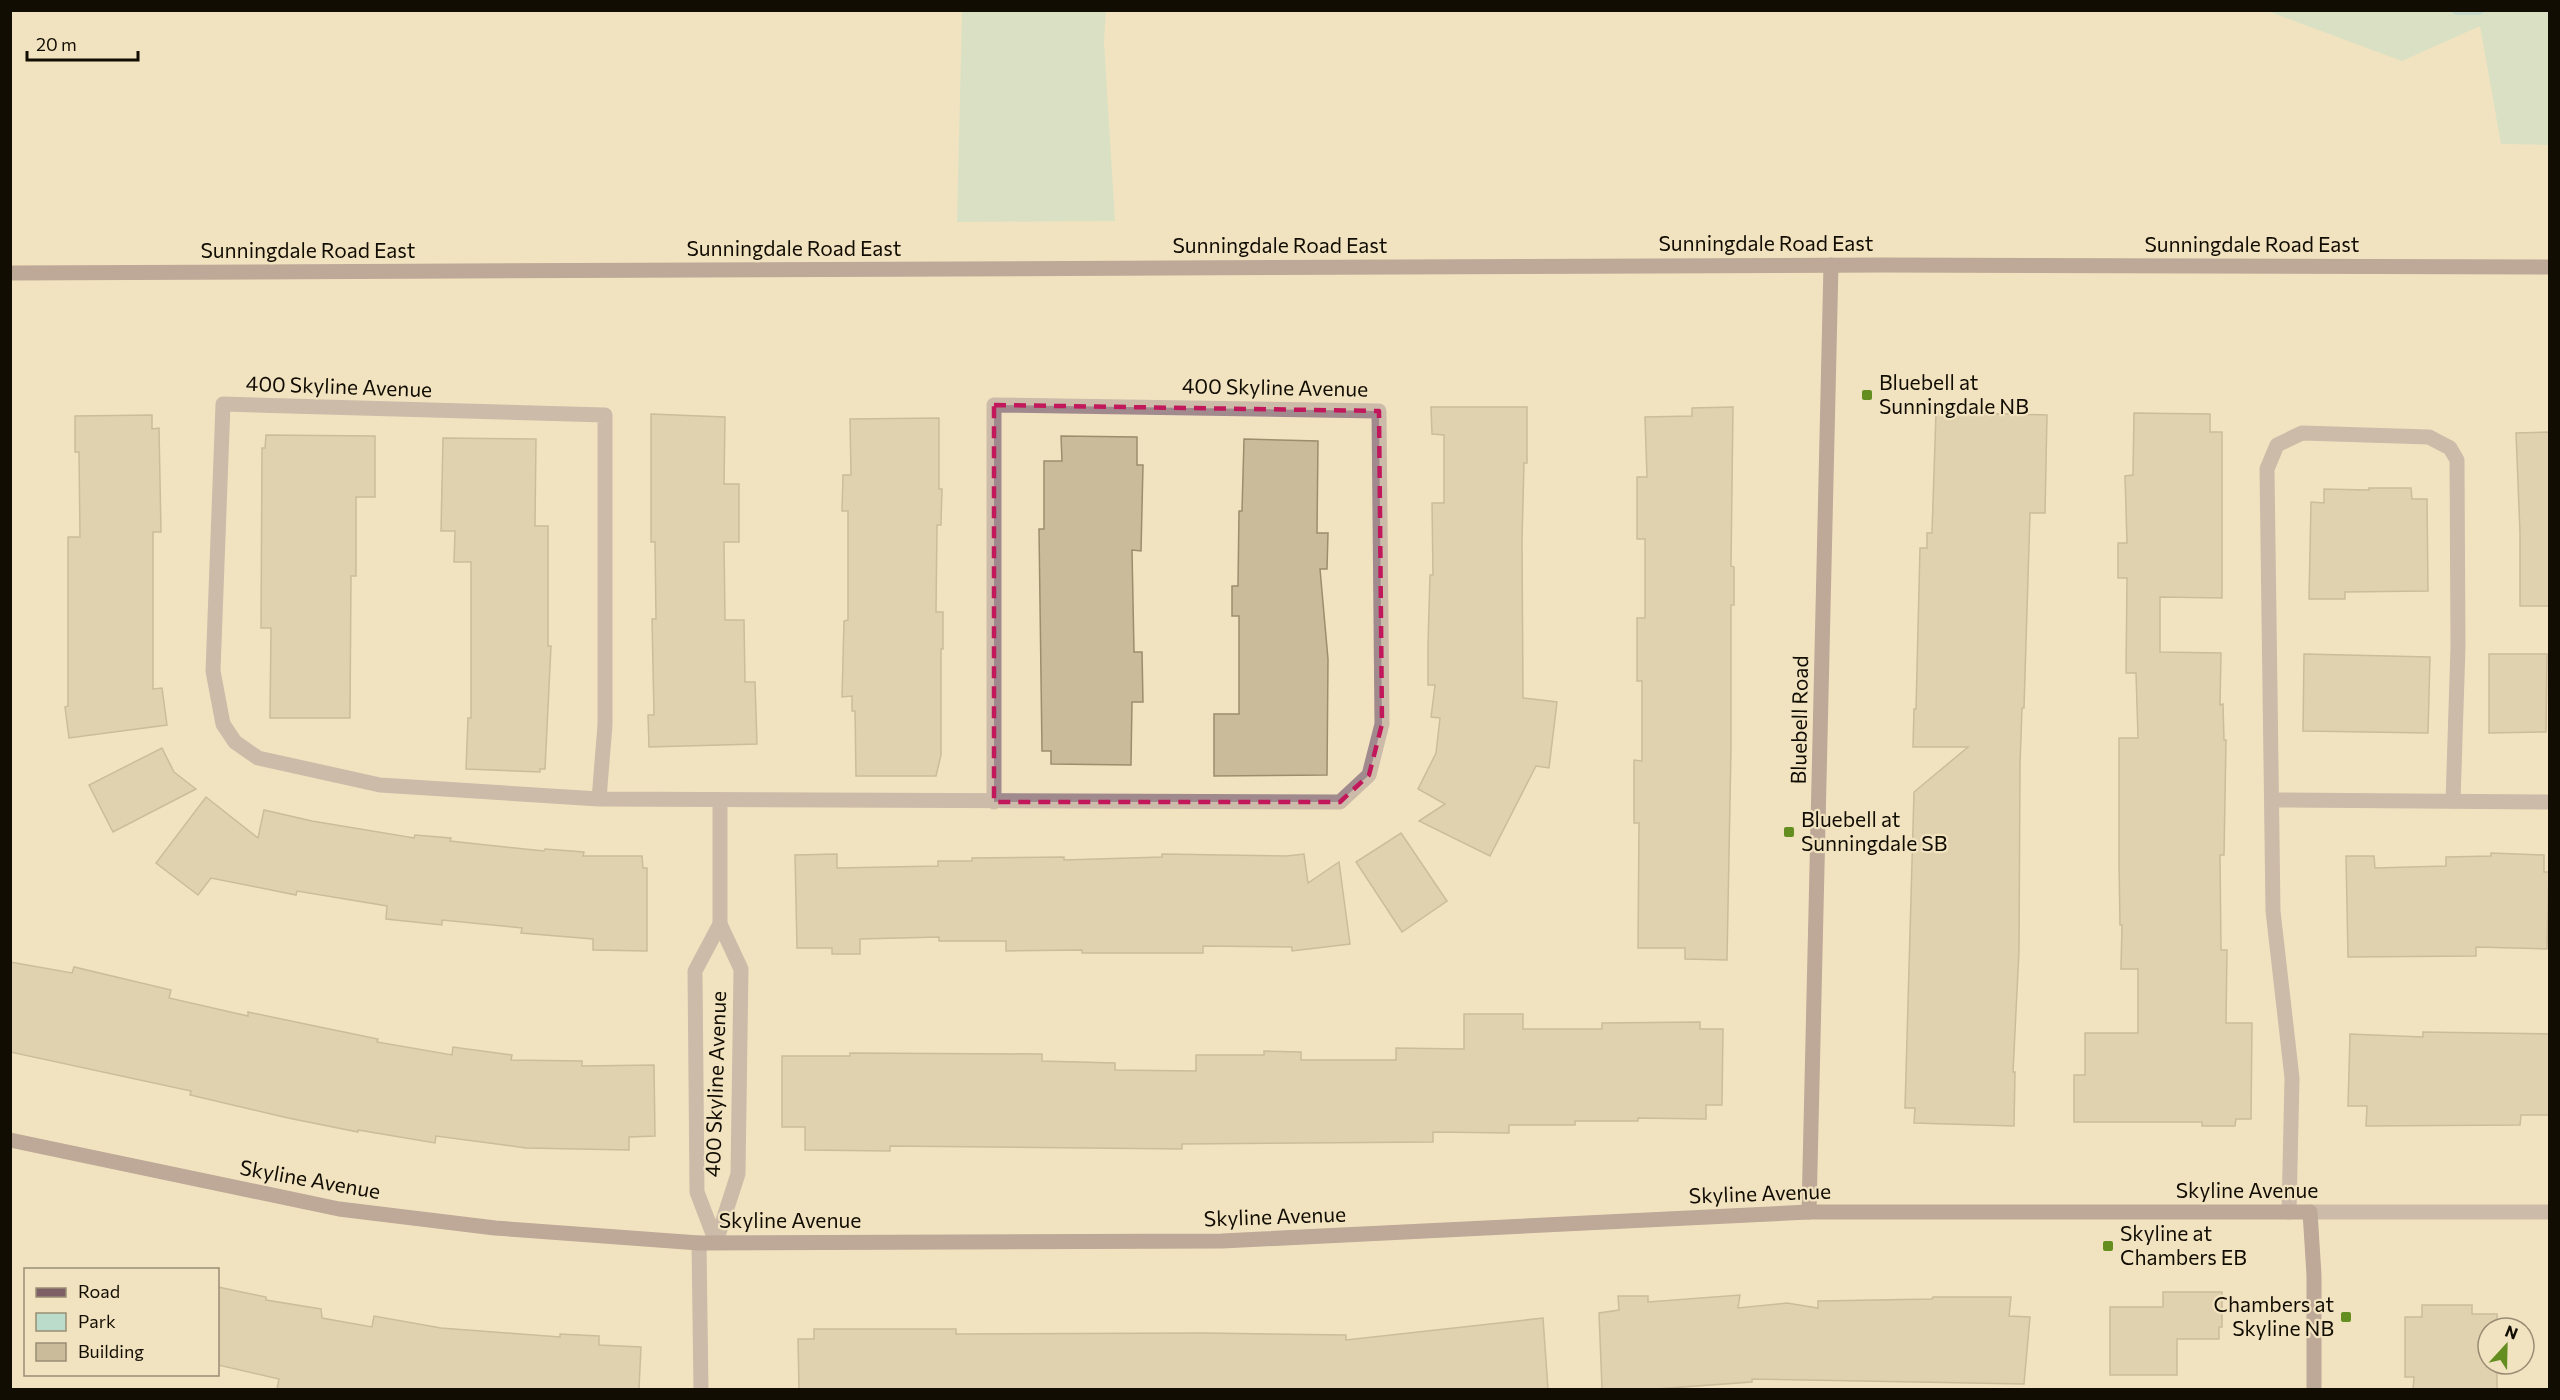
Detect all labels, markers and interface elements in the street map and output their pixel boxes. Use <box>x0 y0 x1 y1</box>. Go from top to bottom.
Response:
scale bar <box>27 24 138 62</box>
text: 20 m <box>36 33 77 55</box>
street label: Sunningdale Road East <box>1659 230 1873 255</box>
street label: Sunningdale Road East <box>2145 231 2359 256</box>
street label: Sunningdale Road East <box>1173 232 1387 257</box>
street label: Sunningdale Road East <box>687 235 901 260</box>
street label: Sunningdale Road East <box>201 237 415 262</box>
place label: Bluebell at Sunningdale NB <box>1879 369 2029 418</box>
street label: 400 Skyline Avenue <box>245 370 433 401</box>
street label: 400 Skyline Avenue <box>1182 372 1368 401</box>
marker: Bluebell at Sunningdale NB <box>1860 388 1874 402</box>
street label: Bluebell Road <box>1785 655 1812 785</box>
place label: Bluebell at Sunningdale SB <box>1801 806 1947 855</box>
marker: Bluebell at Sunningdale SB <box>1782 825 1796 839</box>
street label: 400 Skyline Avenue <box>699 990 730 1178</box>
street label: Skyline Avenue <box>238 1154 383 1203</box>
street label: Skyline Avenue <box>2176 1177 2318 1202</box>
street label: Skyline Avenue <box>1688 1178 1832 1207</box>
street label: Skyline Avenue <box>1203 1201 1347 1230</box>
street label: Skyline Avenue <box>719 1207 861 1232</box>
place label: Skyline at Chambers EB <box>2120 1220 2247 1269</box>
marker: Skyline at Chambers EB <box>2101 1239 2115 1253</box>
legend <box>24 1268 219 1376</box>
text: Road <box>78 1280 120 1302</box>
place label: Chambers at Skyline NB <box>2214 1291 2334 1340</box>
text: Park <box>78 1310 116 1332</box>
marker: Chambers at Skyline NB <box>2339 1310 2353 1324</box>
north arrow <box>2476 1316 2536 1376</box>
text: N <box>2503 1321 2521 1343</box>
text: Building <box>78 1340 144 1362</box>

